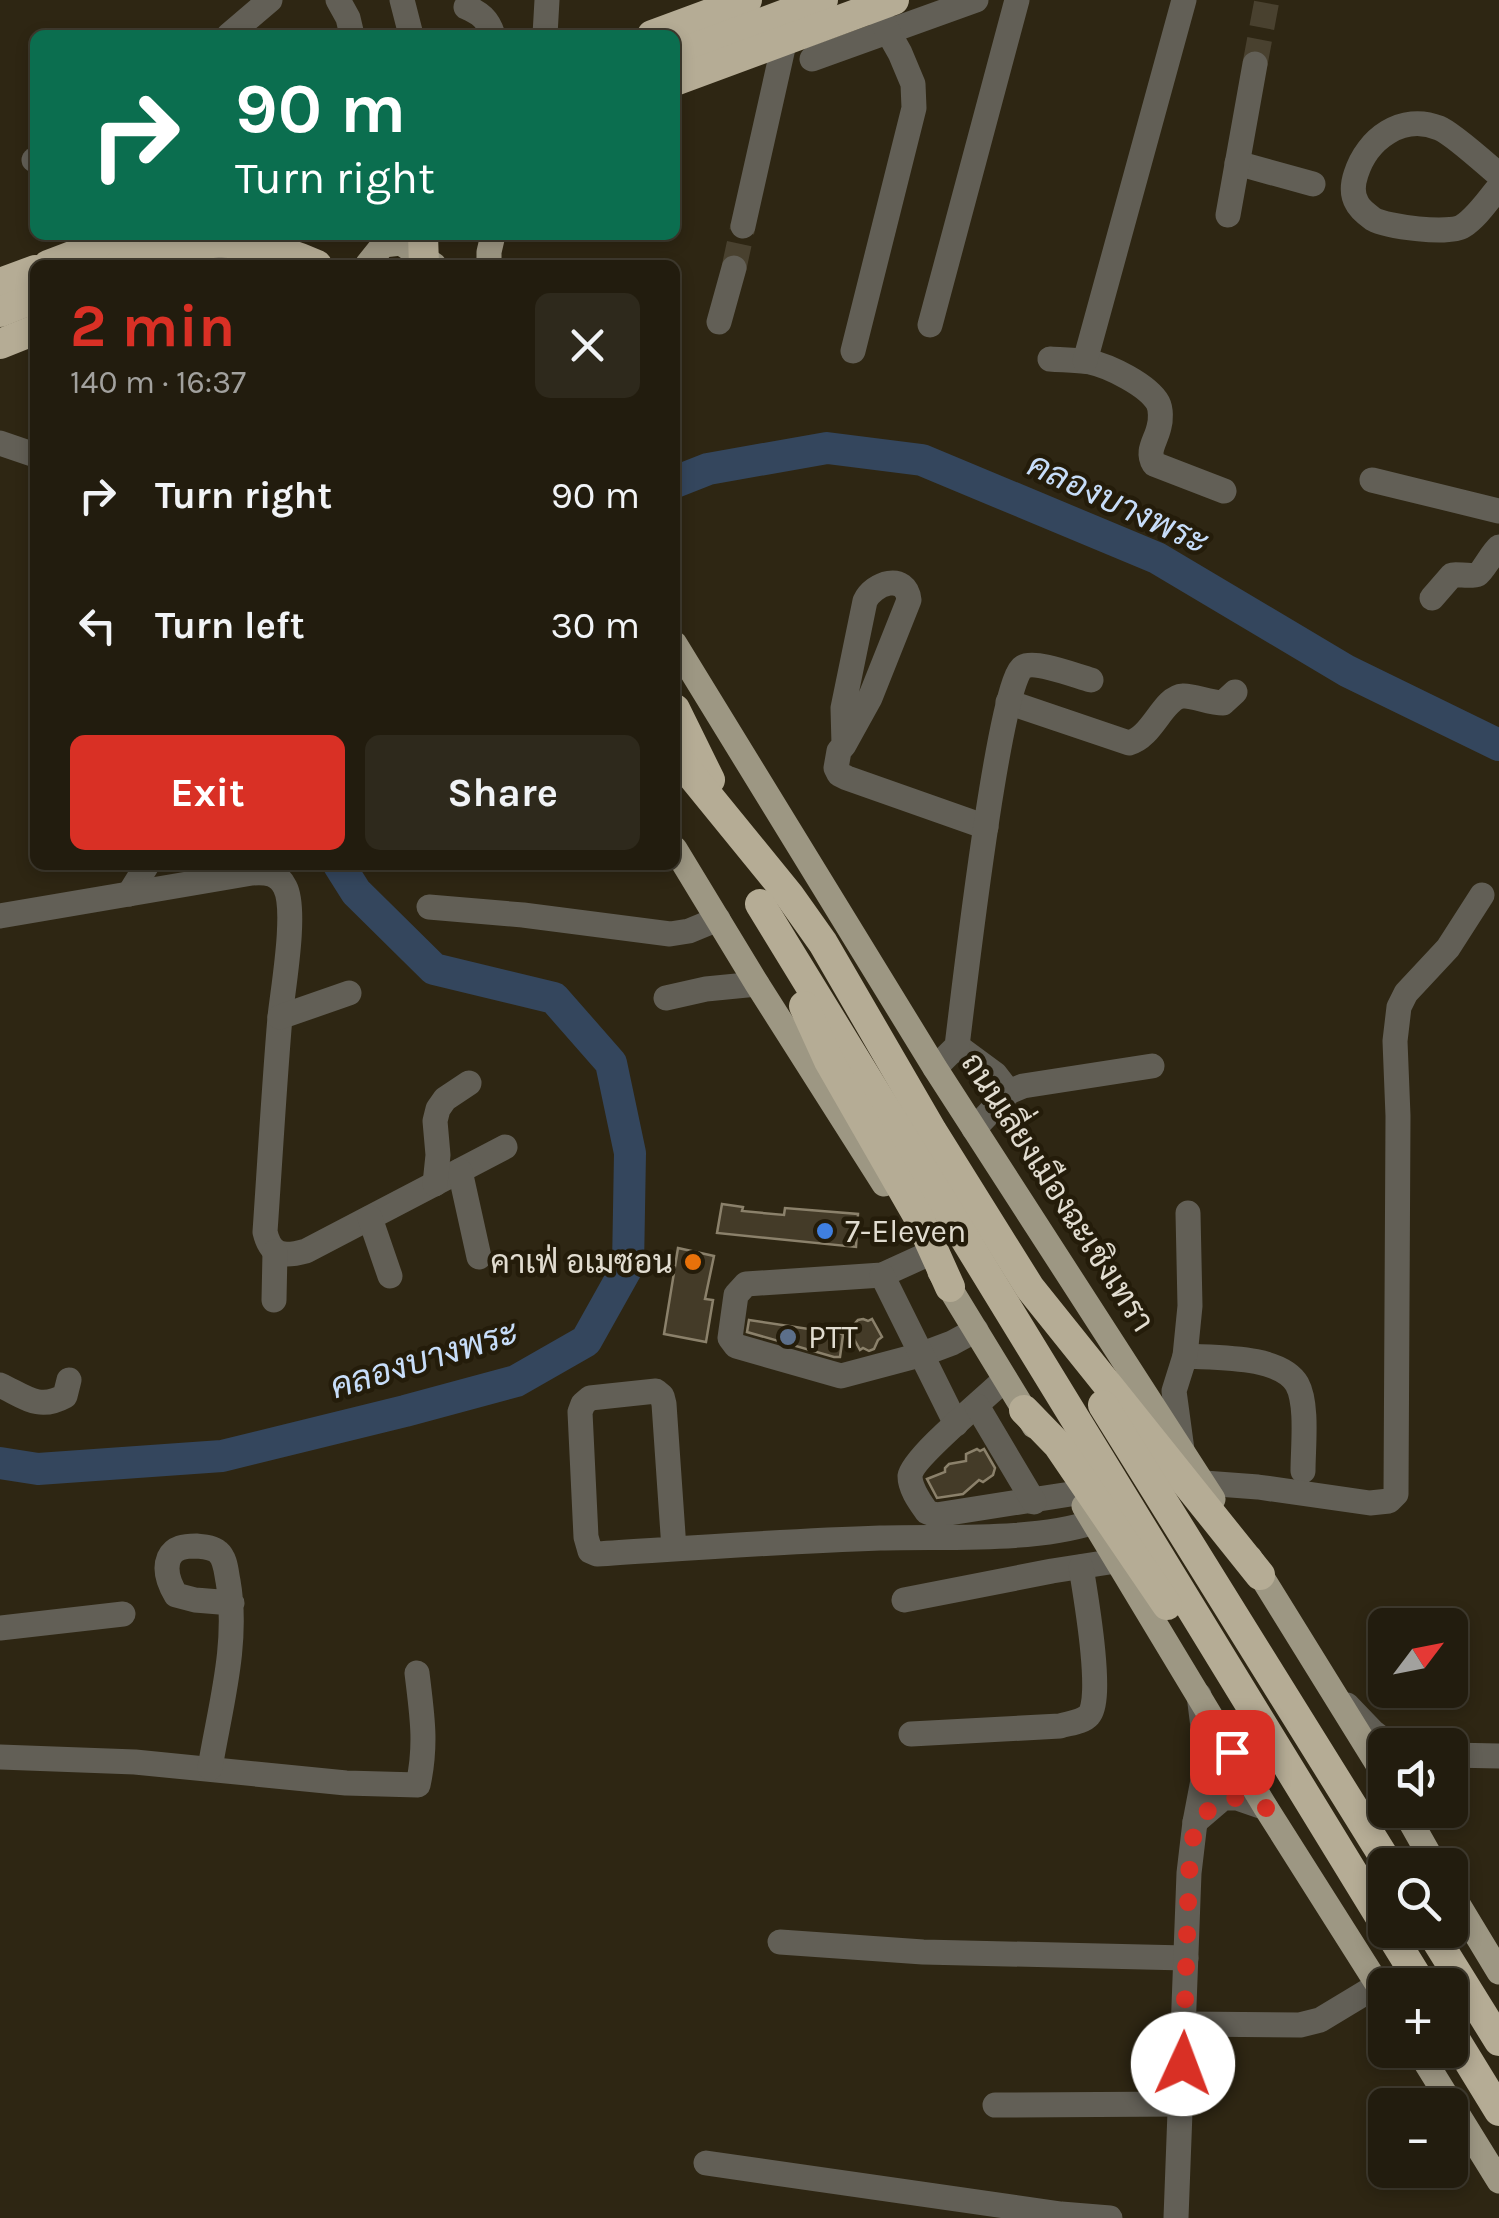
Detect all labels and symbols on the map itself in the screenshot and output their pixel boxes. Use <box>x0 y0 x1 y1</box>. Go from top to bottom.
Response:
water label: คลองบางพระ <box>1021 444 1215 563</box>
street label: ถนนเลี่ยงเมืองฉะเชิงเทรา <box>954 1041 1170 1339</box>
place label: 7-Eleven <box>845 1213 966 1250</box>
marker: 7-Eleven <box>814 1220 836 1242</box>
place label: คาเฟ่ อเมซอน <box>490 1244 673 1281</box>
marker: คาเฟ่ อเมซอน <box>682 1251 704 1273</box>
water label: คลองบางพระ <box>325 1311 523 1407</box>
place label: PTT <box>808 1319 858 1356</box>
marker: PTT <box>777 1326 799 1348</box>
north arrow <box>1368 1608 1468 1708</box>
pin <box>1190 1710 1275 1795</box>
position arrow <box>1131 2012 1235 2116</box>

